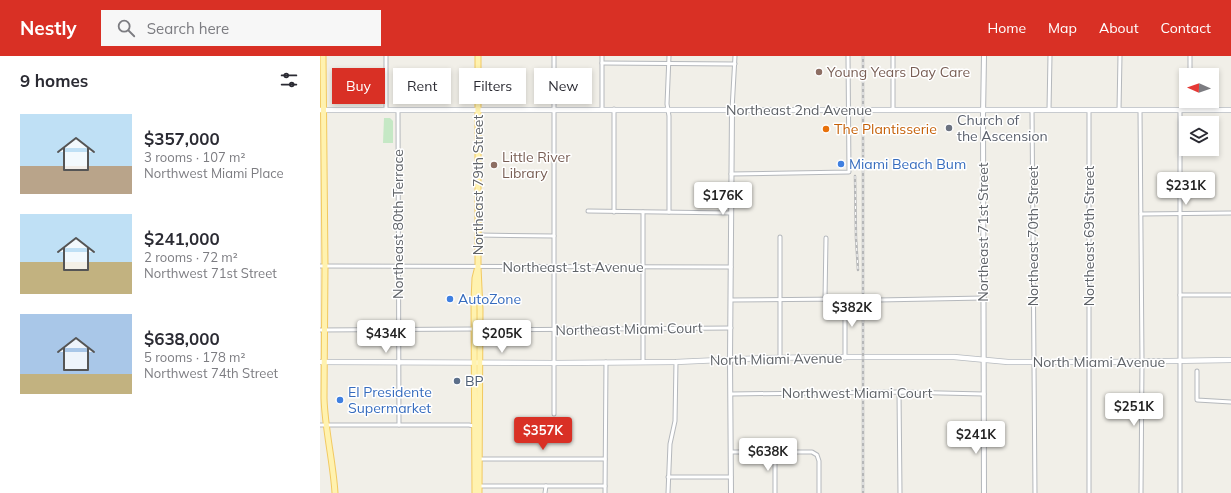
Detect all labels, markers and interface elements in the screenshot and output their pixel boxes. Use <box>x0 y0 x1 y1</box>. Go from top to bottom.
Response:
search box <box>101 10 381 46</box>
text: Nestly <box>20 16 77 40</box>
icon: search <box>115 17 137 39</box>
text: Search here <box>147 19 229 38</box>
text: Home <box>987 19 1026 37</box>
text: Map <box>1048 19 1077 37</box>
text: About <box>1099 19 1139 37</box>
text: Contact <box>1161 19 1211 37</box>
place label: Young Years Day Care <box>826 63 970 81</box>
marker: Young Years Day Care <box>814 67 824 77</box>
chip: Buy <box>332 68 385 104</box>
chip: Rent <box>393 68 451 104</box>
chip: Filters <box>459 68 526 104</box>
chip: New <box>534 68 592 104</box>
north arrow <box>1179 68 1219 108</box>
map controls <box>1179 68 1219 156</box>
icon: filters <box>278 69 300 91</box>
text: 9 homes <box>20 70 88 91</box>
street label: Northeast 2nd Avenue <box>726 101 872 119</box>
place label: Church of the Ascension <box>957 111 1048 145</box>
street label: Northeast 79th Street <box>469 115 487 255</box>
button: layers <box>1179 116 1219 156</box>
place label: The Plantisserie <box>834 120 937 138</box>
marker: Church of the Ascension <box>944 123 954 133</box>
marker: The Plantisserie <box>821 124 831 134</box>
text: $357,000 <box>144 128 220 149</box>
icon: home <box>52 130 100 178</box>
place label: Little River Library <box>502 148 571 182</box>
text: 3 rooms · 107 m² <box>144 149 245 165</box>
street label: Northeast 80th Terrace <box>389 149 407 299</box>
place label: Miami Beach Bum <box>849 155 966 173</box>
marker: Miami Beach Bum <box>836 159 846 169</box>
marker: Little River Library <box>489 160 499 170</box>
street label: Northeast 71st Street <box>974 162 992 302</box>
text: Northwest Miami Place <box>144 165 284 181</box>
street label: Northeast 70th Street <box>1024 166 1042 306</box>
street label: Northeast 69th Street <box>1080 166 1098 306</box>
pin: $231K <box>1158 172 1214 206</box>
text: $231K <box>1166 177 1206 193</box>
pin: $176K <box>695 182 751 216</box>
text: $176K <box>703 187 743 203</box>
text: $241,000 <box>144 228 220 249</box>
icon: home <box>52 230 100 278</box>
text: 2 rooms · 72 m² <box>144 249 238 265</box>
street label: Northeast 1st Avenue <box>502 258 644 276</box>
text: Northwest 71st Street <box>144 265 277 281</box>
place label: AutoZone <box>458 290 521 308</box>
marker: AutoZone <box>445 294 455 304</box>
pin: $382K <box>824 294 880 328</box>
text: $382K <box>832 299 872 315</box>
street label: Northeast Miami Court <box>555 319 703 339</box>
pin: $434K <box>358 320 414 354</box>
pin: $205K <box>474 320 530 354</box>
text: $434K <box>366 325 406 341</box>
text: $205K <box>482 325 522 341</box>
text: $638,000 <box>144 328 220 349</box>
icon: home <box>52 330 100 378</box>
text: 5 rooms · 178 m² <box>144 349 245 365</box>
street label: North Miami Avenue <box>710 349 842 369</box>
street label: North Miami Avenue <box>1033 353 1165 371</box>
text: Northwest 74th Street <box>144 365 278 381</box>
place label: BP <box>465 372 484 390</box>
marker: BP <box>452 376 462 386</box>
place label: El Presidente Supermarket <box>348 383 432 417</box>
street label: Northwest Miami Court <box>782 384 932 402</box>
pin: $251K <box>1106 393 1162 427</box>
marker: El Presidente Supermarket <box>335 395 345 405</box>
text: $251K <box>1114 398 1154 414</box>
pin: $357K <box>515 417 571 451</box>
pin: $241K <box>948 421 1004 455</box>
text: $357K <box>523 422 563 438</box>
text: $241K <box>956 426 996 442</box>
pin: $638K <box>740 438 796 472</box>
text: $638K <box>748 443 788 459</box>

